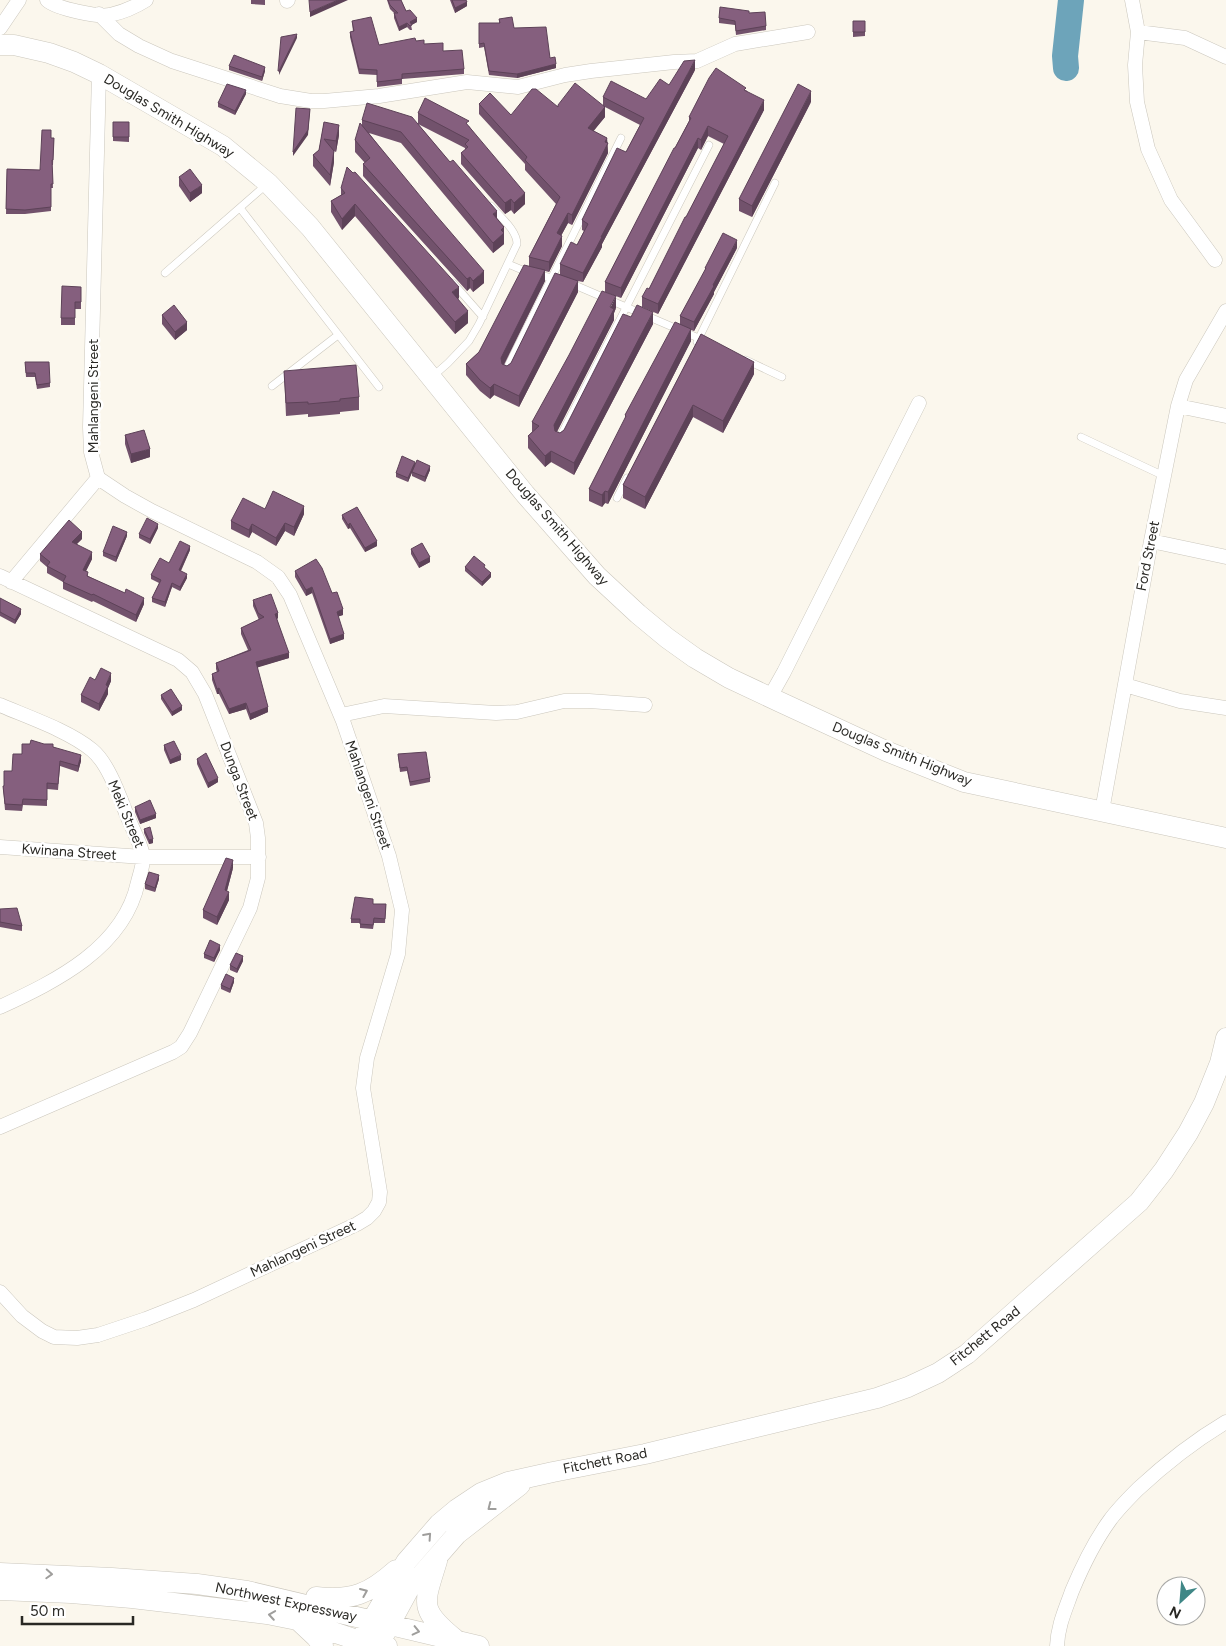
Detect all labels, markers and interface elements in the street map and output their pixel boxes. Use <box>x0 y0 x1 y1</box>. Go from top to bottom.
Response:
street label: Douglas Smith Highway <box>101 70 238 162</box>
street label: Mahlangeni Street <box>85 339 102 453</box>
street label: Douglas Smith Highway <box>502 465 613 589</box>
street label: Ford Street <box>1133 519 1163 593</box>
street label: Douglas Smith Highway <box>830 718 975 790</box>
street label: Mahlangeni Street <box>341 738 395 852</box>
street label: Dunga Street <box>216 739 262 823</box>
street label: Meki Street <box>104 777 148 851</box>
street label: Kwinana Street <box>21 840 117 864</box>
street label: Mahlangeni Street <box>248 1217 358 1281</box>
street label: Fitchett Road <box>946 1303 1024 1369</box>
street label: Fitchett Road <box>561 1445 649 1477</box>
one-way arrow <box>487 1501 497 1510</box>
one-way arrow <box>422 1533 431 1542</box>
one-way arrow <box>45 1569 53 1580</box>
north arrow <box>1156 1576 1206 1626</box>
street label: Northwest Expressway <box>214 1579 359 1625</box>
one-way arrow <box>359 1588 368 1599</box>
scale bar <box>22 1594 134 1626</box>
text: 50 m <box>30 1602 65 1620</box>
text: N <box>1167 1602 1184 1622</box>
one-way arrow <box>268 1611 277 1621</box>
one-way arrow <box>411 1625 420 1636</box>

